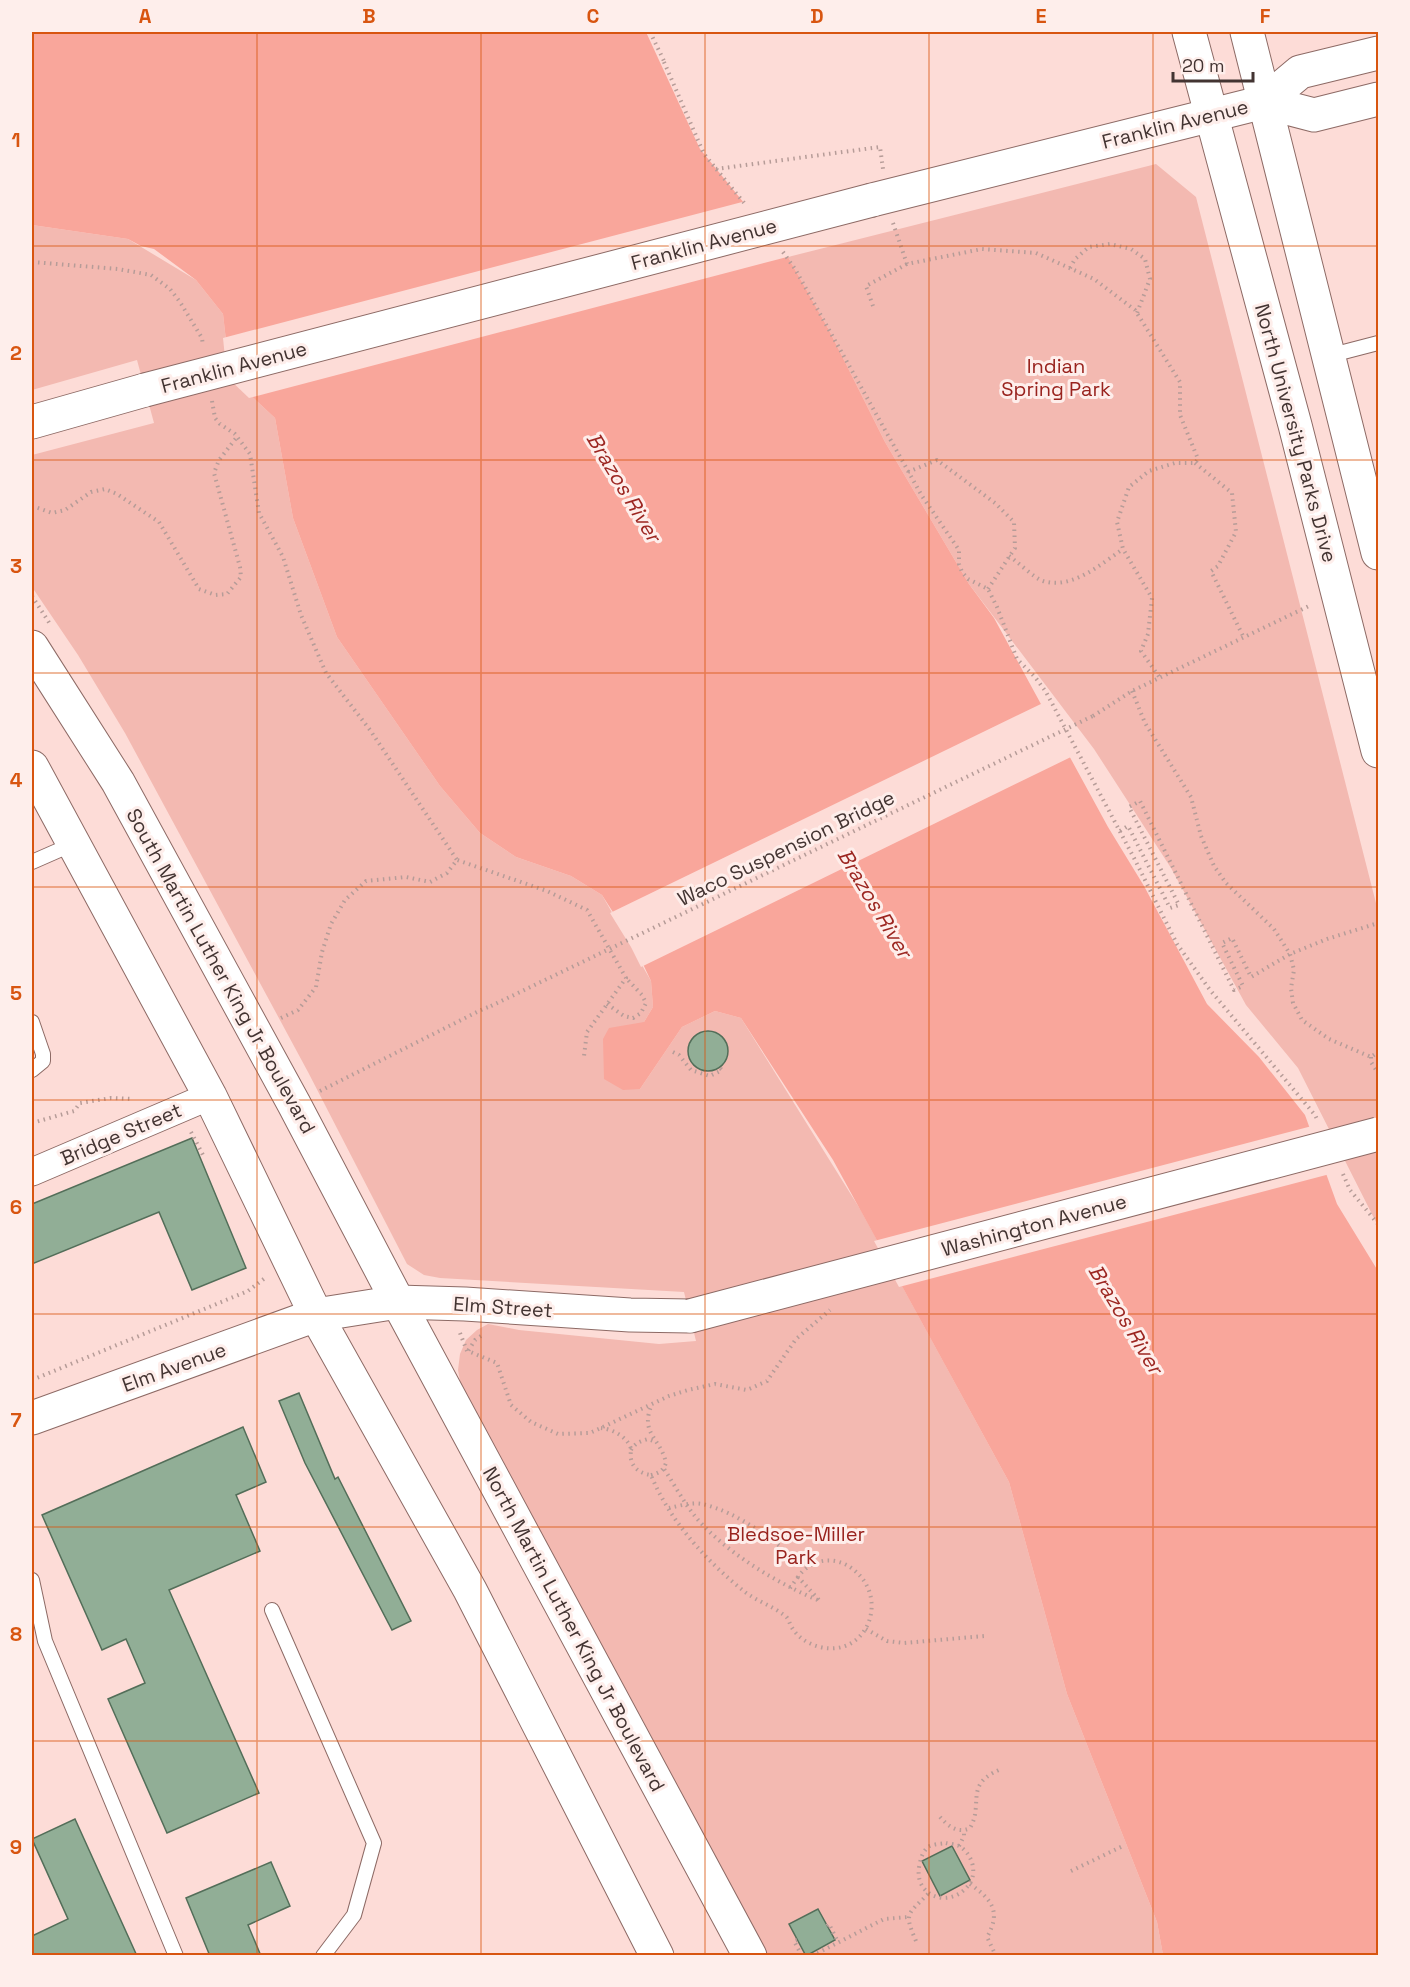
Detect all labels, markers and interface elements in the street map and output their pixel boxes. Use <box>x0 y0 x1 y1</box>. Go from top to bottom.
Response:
text: A <box>139 3 152 29</box>
text: B <box>362 3 376 29</box>
text: C <box>587 3 600 29</box>
text: D <box>810 3 824 29</box>
text: E <box>1035 3 1047 29</box>
text: F <box>1260 3 1271 29</box>
scale bar <box>1173 45 1252 83</box>
text: 20 m <box>1182 54 1225 77</box>
street label: Franklin Avenue <box>1099 93 1251 155</box>
text: 1 <box>11 127 21 153</box>
street label: Franklin Avenue <box>628 212 780 276</box>
street label: North University Parks Drive <box>1249 301 1343 565</box>
street label: Franklin Avenue <box>158 335 310 399</box>
text: 2 <box>10 340 22 366</box>
park label: Indian Spring Park <box>1001 353 1111 402</box>
water label: Brazos River <box>581 427 668 549</box>
text: 3 <box>10 553 22 579</box>
text: 4 <box>10 767 23 793</box>
street label: Waco Suspension Bridge <box>673 784 899 912</box>
street label: South Martin Luther King Jr Boulevard <box>120 804 322 1138</box>
water label: Brazos River <box>832 843 919 965</box>
text: 5 <box>10 980 22 1006</box>
street label: Bridge Street <box>56 1097 186 1171</box>
street label: Washington Avenue <box>939 1188 1129 1262</box>
text: 6 <box>10 1194 22 1220</box>
water label: Brazos River <box>1083 1259 1170 1381</box>
street label: Elm Street <box>452 1291 554 1323</box>
street label: Elm Avenue <box>118 1336 230 1398</box>
text: 7 <box>10 1407 22 1433</box>
street label: North Martin Luther King Jr Boulevard <box>477 1462 671 1796</box>
park label: Bledsoe-Miller Park <box>727 1521 865 1570</box>
text: 8 <box>10 1621 22 1647</box>
text: 9 <box>10 1834 22 1860</box>

